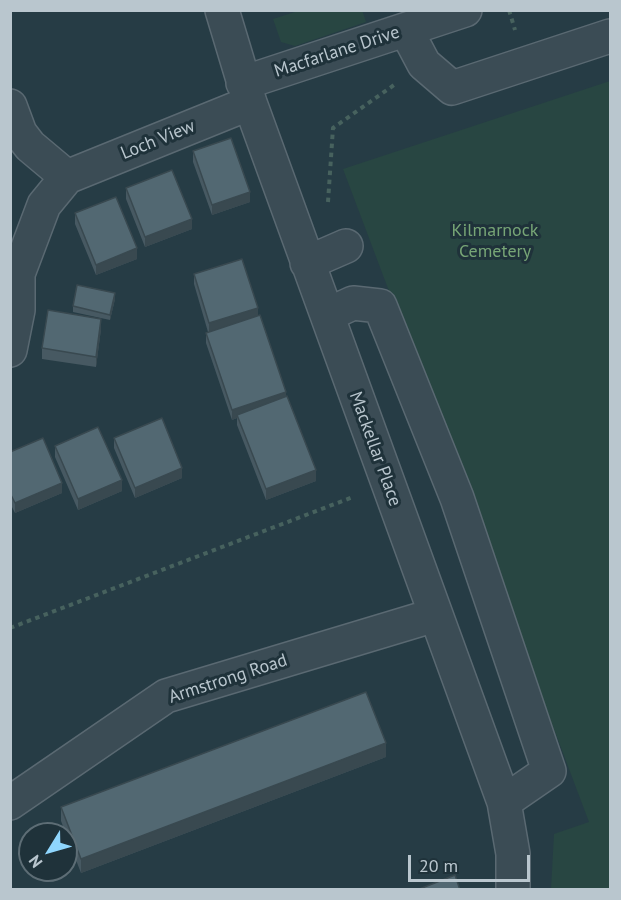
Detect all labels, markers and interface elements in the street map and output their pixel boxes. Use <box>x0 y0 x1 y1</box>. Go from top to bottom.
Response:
street label: Macfarlane Drive <box>272 22 402 82</box>
street label: Loch View <box>118 115 198 165</box>
park label: Kilmarnock Cemetery <box>452 220 538 262</box>
street label: Mackellar Place <box>344 389 406 509</box>
street label: Armstrong Road <box>166 650 290 708</box>
north arrow <box>18 822 78 882</box>
scale bar <box>411 843 532 881</box>
text: N <box>24 851 46 872</box>
text: 20 m <box>419 854 458 877</box>

